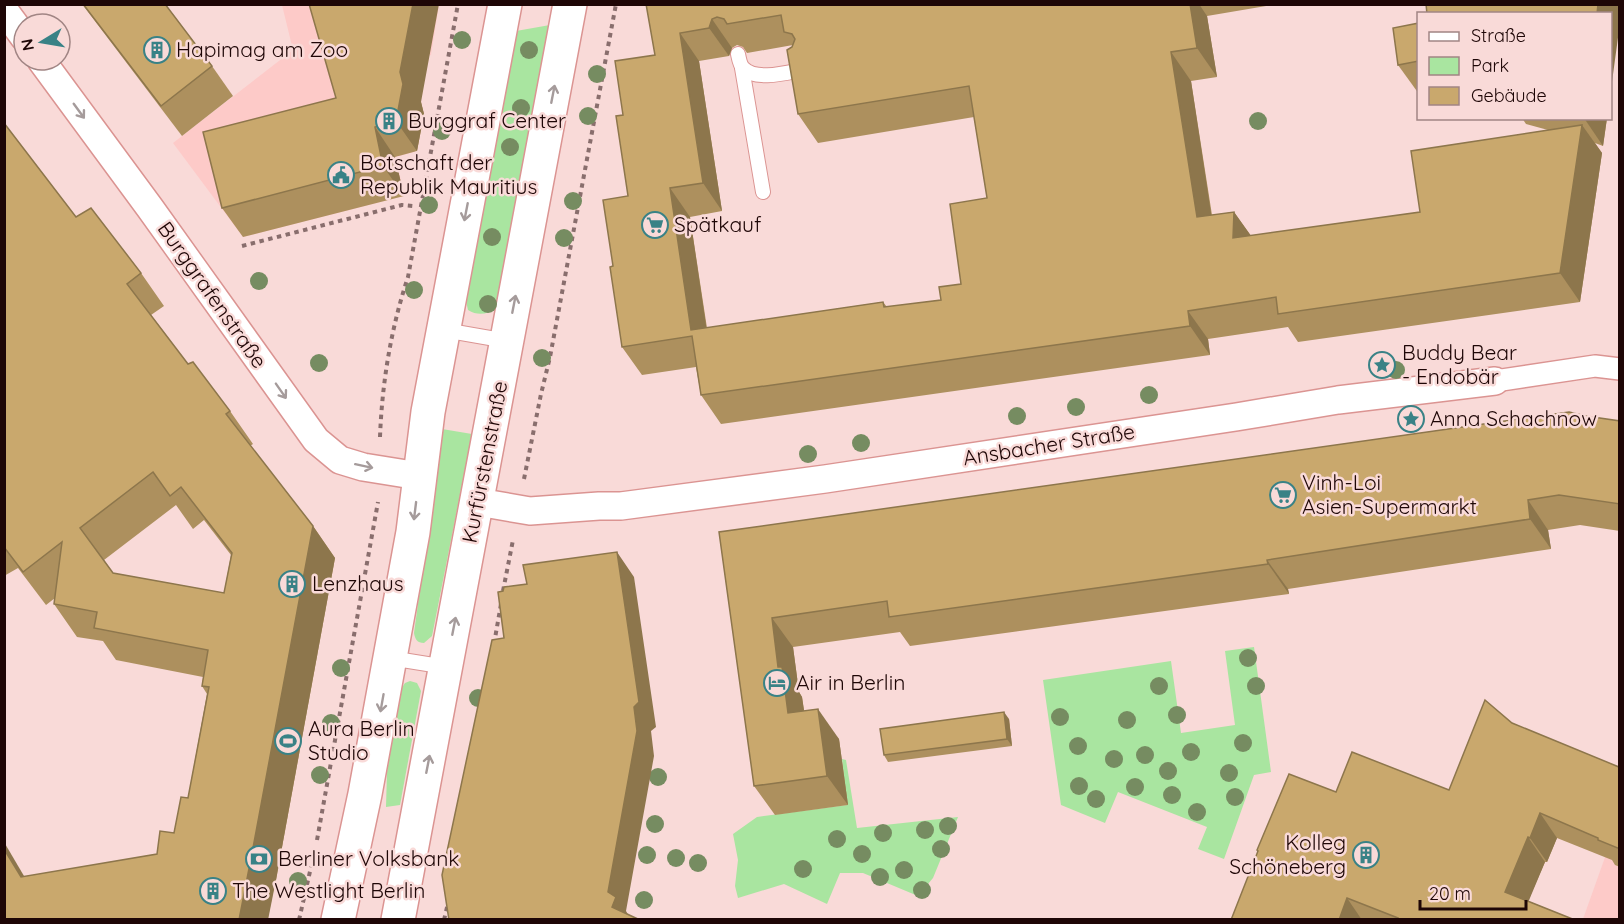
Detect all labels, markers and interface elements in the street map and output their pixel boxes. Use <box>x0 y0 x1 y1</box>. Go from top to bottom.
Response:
north arrow <box>12 12 72 72</box>
legend <box>1417 12 1612 120</box>
text: Straße <box>1471 24 1526 47</box>
building icon: Hapimag am Zoo <box>142 35 172 65</box>
place label: Hapimag am Zoo <box>176 36 348 62</box>
text: N <box>16 37 38 53</box>
text: Park <box>1471 54 1509 77</box>
one-way arrow <box>548 84 559 104</box>
text: Gebäude <box>1471 84 1547 107</box>
one-way arrow <box>72 102 85 118</box>
building icon: Burggraf Center <box>374 106 404 136</box>
place label: Burggraf Center <box>408 107 566 133</box>
place label: Botschaft der Republik Mauritius <box>360 149 537 199</box>
public building icon: Botschaft der Republik Mauritius <box>326 160 356 190</box>
one-way arrow <box>460 202 471 222</box>
supermarket icon: Spätkauf <box>640 210 670 240</box>
place label: Spätkauf <box>674 211 762 237</box>
street label: Burggrafenstraße <box>153 216 273 373</box>
one-way arrow <box>509 294 520 314</box>
place label: Buddy Bear - Endobär <box>1402 339 1517 389</box>
place icon: Buddy Bear - Endobär <box>1367 350 1397 380</box>
street label: Kurfürstenstraße <box>456 379 512 545</box>
one-way arrow <box>275 383 287 399</box>
place icon: Anna Schachnow <box>1396 404 1426 434</box>
place label: Anna Schachnow <box>1430 405 1597 431</box>
street label: Ansbacher Straße <box>961 418 1137 470</box>
one-way arrow <box>354 461 373 473</box>
place label: Vinh-Loi Asien-Supermarkt <box>1302 469 1477 519</box>
supermarket icon: Vinh-Loi Asien-Supermarkt <box>1268 480 1298 510</box>
one-way arrow <box>409 501 420 521</box>
building icon: Lenzhaus <box>277 569 307 599</box>
place label: Lenzhaus <box>312 570 403 596</box>
one-way arrow <box>449 617 460 637</box>
hotel icon: Air in Berlin <box>762 668 792 698</box>
place label: Air in Berlin <box>796 669 905 695</box>
one-way arrow <box>376 693 387 713</box>
place label: Aura Berlin Studio <box>308 715 415 765</box>
sports icon: Aura Berlin Studio <box>273 726 303 756</box>
one-way arrow <box>423 755 434 774</box>
place label: Kolleg Schöneberg <box>1229 829 1346 879</box>
building icon: Kolleg Schöneberg <box>1351 840 1381 870</box>
bank icon: Berliner Volksbank <box>244 844 274 874</box>
place label: Berliner Volksbank <box>278 845 460 871</box>
scale bar <box>1420 873 1526 911</box>
building icon: The Westlight Berlin <box>198 876 228 906</box>
place label: The Westlight Berlin <box>232 877 425 903</box>
text: 20 m <box>1429 882 1471 905</box>

